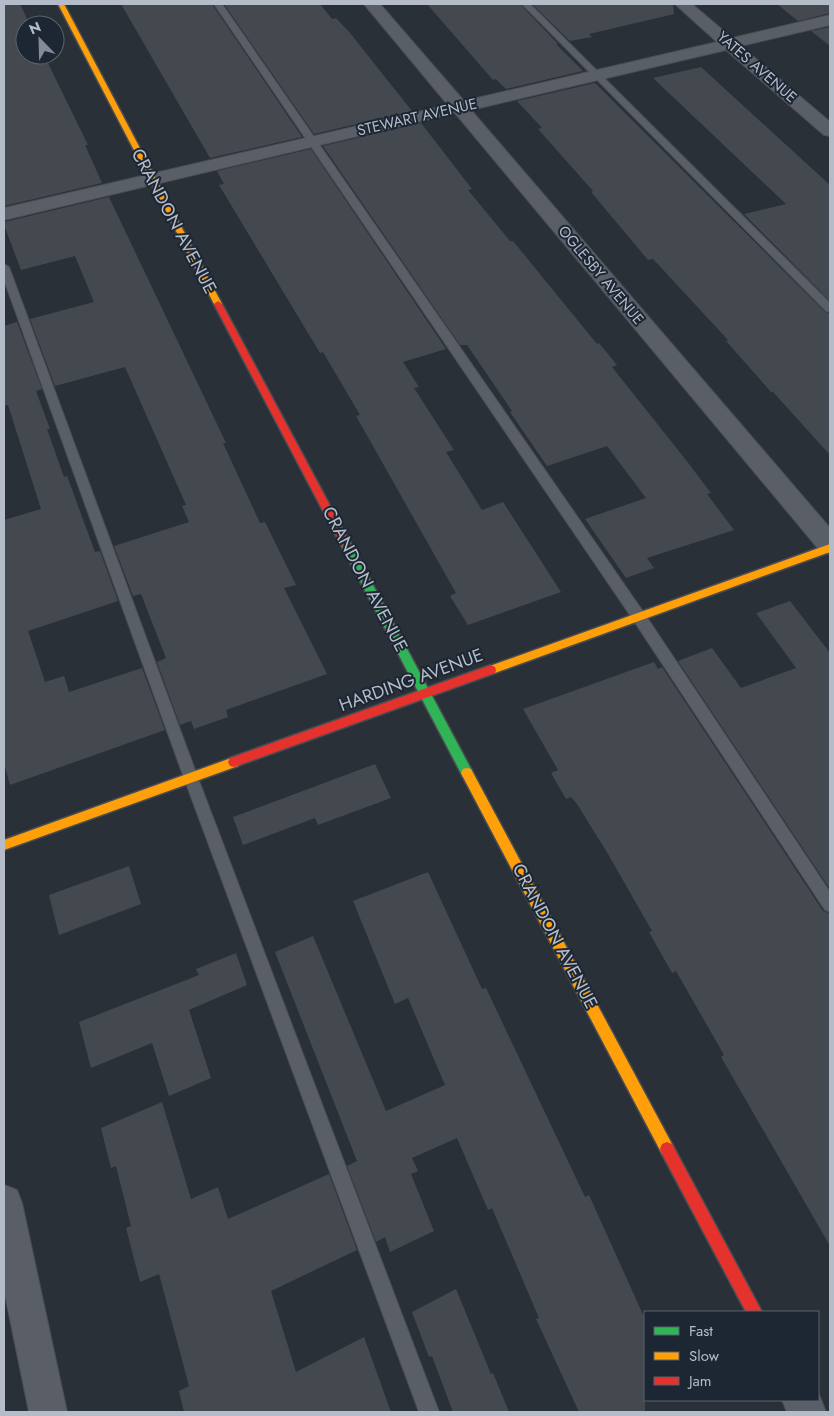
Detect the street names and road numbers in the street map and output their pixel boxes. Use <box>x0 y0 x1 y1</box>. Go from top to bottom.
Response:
street label: YATES AVENUE <box>712 26 802 108</box>
street label: STEWART AVENUE <box>355 93 479 141</box>
street label: CRANDON AVENUE <box>125 144 223 298</box>
street label: OGLESBY AVENUE <box>553 221 649 329</box>
street label: CRANDON AVENUE <box>316 502 414 656</box>
street label: HARDING AVENUE <box>335 642 487 718</box>
street label: CRANDON AVENUE <box>506 859 604 1013</box>

